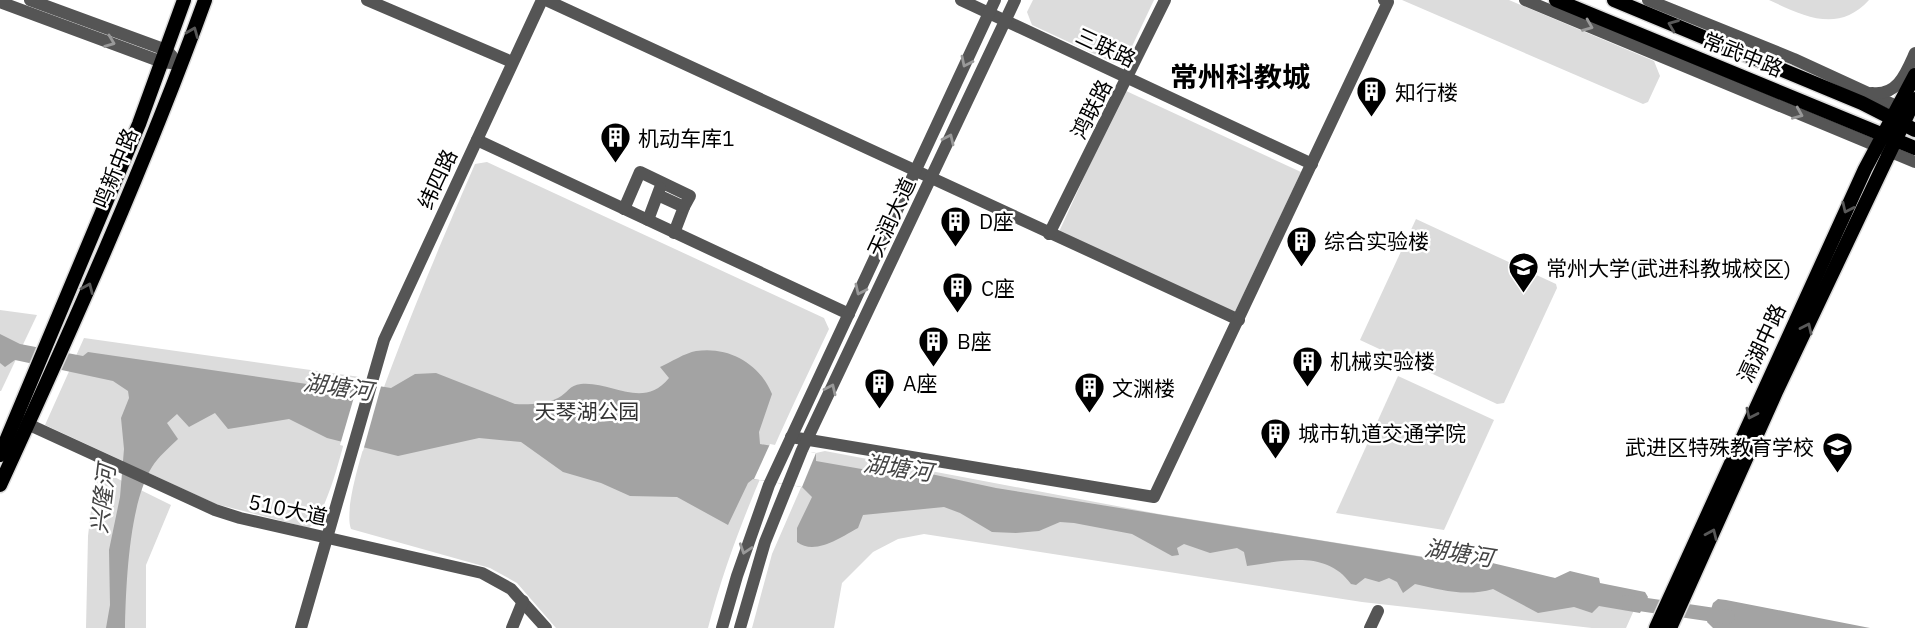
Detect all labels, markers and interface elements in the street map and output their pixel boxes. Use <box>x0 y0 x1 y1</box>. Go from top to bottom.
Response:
one-way arrow <box>1580 18 1593 32</box>
one-way arrow <box>1668 19 1680 33</box>
street label: 三联路 <box>1072 21 1140 73</box>
street label: 常武中路 <box>1699 25 1787 83</box>
one-way arrow <box>184 27 198 39</box>
one-way arrow <box>104 33 116 47</box>
one-way arrow <box>961 55 975 67</box>
district label: 常州科教城 <box>1170 58 1310 95</box>
street label: 鸿联路 <box>1064 75 1118 143</box>
building icon: 知行楼 <box>1355 75 1389 119</box>
place label: 知行楼 <box>1395 78 1458 106</box>
one-way arrow <box>1790 106 1803 120</box>
building icon: 机动车库1 <box>598 121 632 165</box>
street label: 鸣新中路 <box>86 124 144 212</box>
place label: 机动车库1 <box>638 124 735 152</box>
one-way arrow <box>941 134 955 146</box>
street label: 纬四路 <box>411 145 463 213</box>
street label: 天润大道 <box>861 173 921 261</box>
one-way arrow <box>1841 201 1855 213</box>
building icon: D座 <box>939 204 973 248</box>
place label: D座 <box>979 207 1014 235</box>
building icon: 综合实验楼 <box>1284 224 1318 268</box>
place label: 综合实验楼 <box>1324 227 1429 255</box>
school or university icon: 常州大学(武进科教城校区) <box>1506 251 1540 295</box>
place label: 常州大学(武进科教城校区) <box>1546 254 1791 282</box>
building icon: C座 <box>941 271 975 315</box>
place label: C座 <box>981 274 1015 302</box>
one-way arrow <box>80 283 94 296</box>
one-way arrow <box>854 283 868 295</box>
street label: 滆湖中路 <box>1731 299 1791 387</box>
one-way arrow <box>1799 323 1813 335</box>
building icon: B座 <box>917 324 951 368</box>
place label: B座 <box>957 327 992 355</box>
building icon: 机械实验楼 <box>1290 344 1324 388</box>
place label: 机械实验楼 <box>1330 347 1435 375</box>
water label: 湖塘河 <box>302 366 378 406</box>
building icon: A座 <box>863 366 897 410</box>
place label: A座 <box>903 369 937 397</box>
building icon: 文渊楼 <box>1072 371 1106 415</box>
place label: 文渊楼 <box>1112 374 1175 402</box>
one-way arrow <box>823 384 837 396</box>
park label: 天琴湖公园 <box>535 397 640 425</box>
one-way arrow <box>1745 407 1759 419</box>
building icon: 城市轨道交通学院 <box>1258 416 1292 460</box>
place label: 城市轨道交通学院 <box>1298 419 1466 447</box>
school or university icon: 武进区特殊教育学校 <box>1820 430 1854 474</box>
place label: 武进区特殊教育学校 <box>1625 433 1814 461</box>
water label: 湖塘河 <box>862 447 938 487</box>
water label: 兴隆河 <box>83 459 122 535</box>
street label: 510大道 <box>246 487 330 531</box>
one-way arrow <box>1704 529 1718 542</box>
water label: 湖塘河 <box>1423 532 1499 573</box>
one-way arrow <box>739 543 754 555</box>

